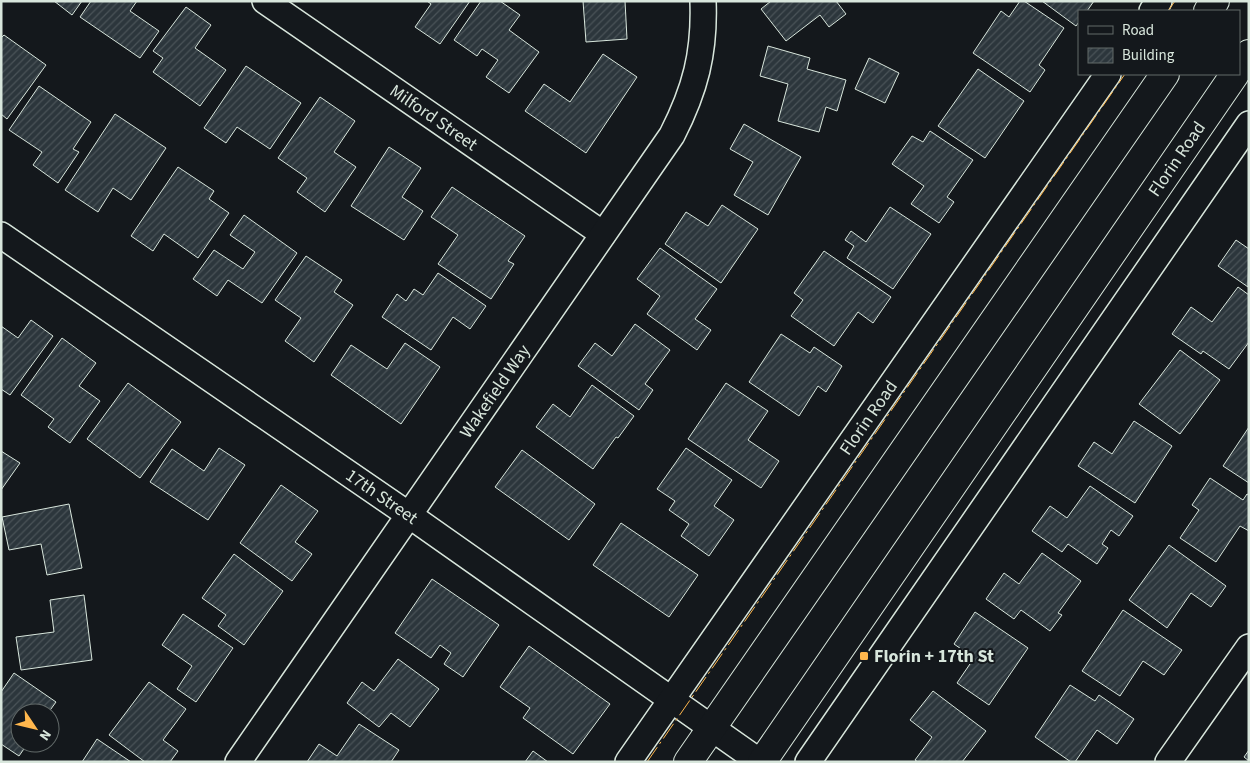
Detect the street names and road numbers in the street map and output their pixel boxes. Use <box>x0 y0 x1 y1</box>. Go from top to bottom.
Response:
street label: Milford Street <box>385 78 483 157</box>
street label: Florin Road <box>1142 116 1211 201</box>
street label: Wakefield Way <box>453 339 536 443</box>
street label: Florin Road <box>833 375 903 460</box>
street label: 17th Street <box>341 463 423 530</box>

